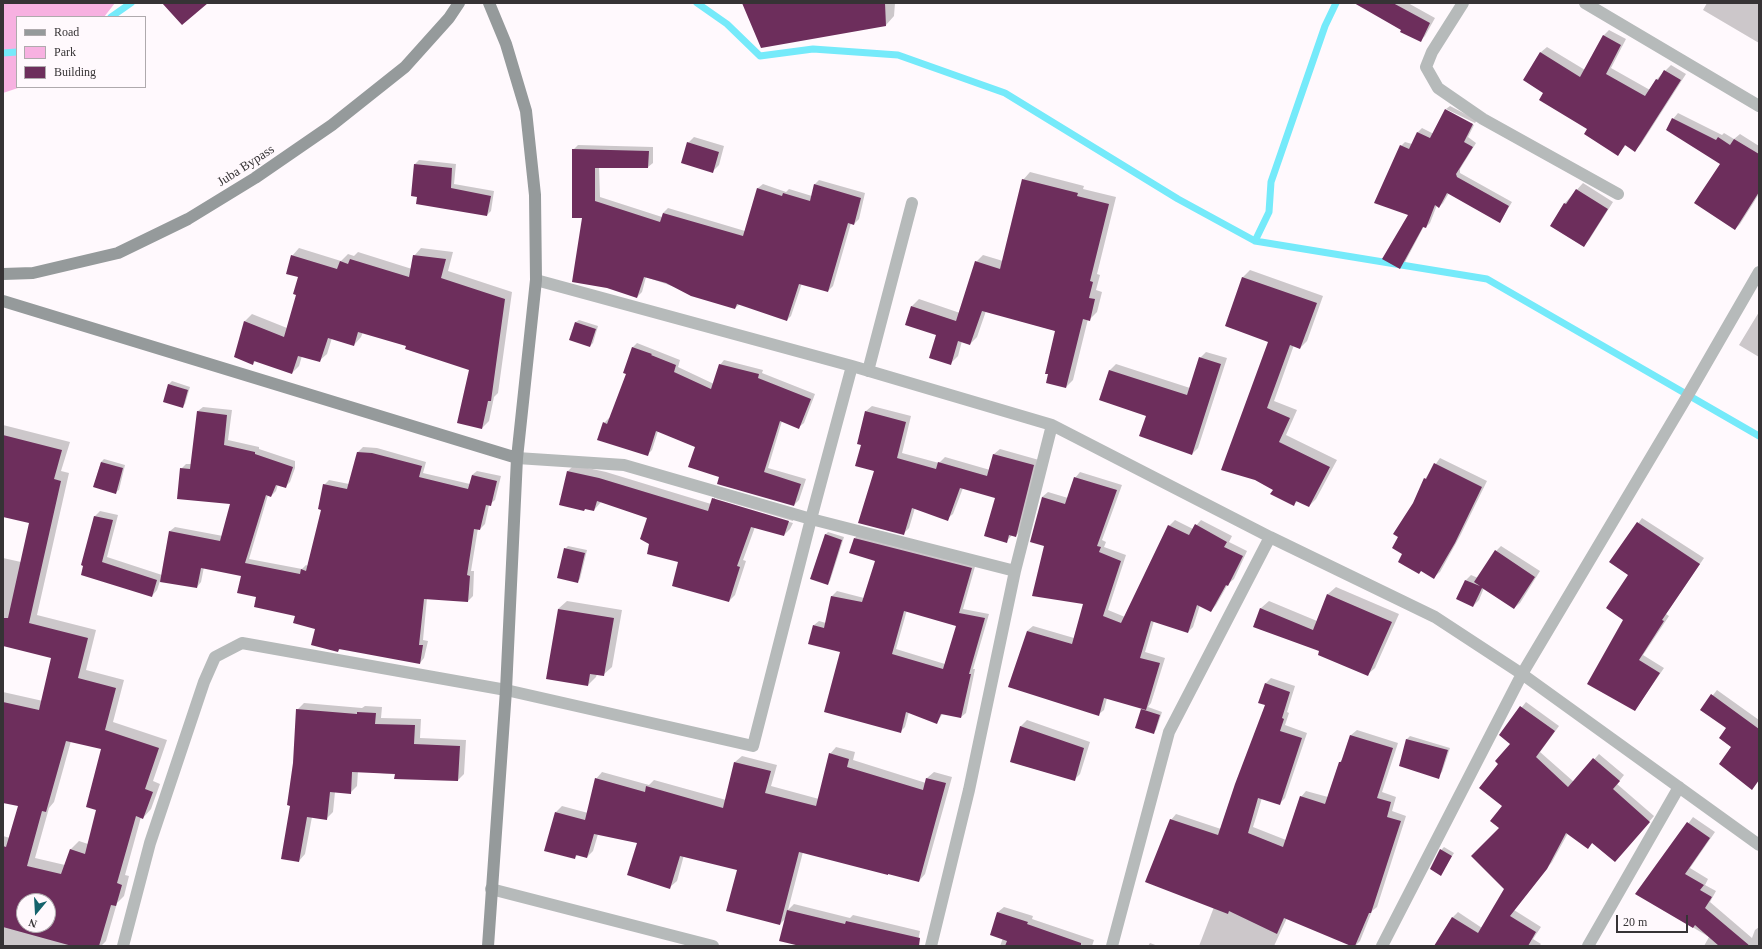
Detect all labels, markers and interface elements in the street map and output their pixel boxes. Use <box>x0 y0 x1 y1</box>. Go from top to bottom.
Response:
legend <box>16 16 146 88</box>
text: Road <box>54 25 79 39</box>
text: Park <box>54 45 76 59</box>
text: Building <box>54 65 96 79</box>
street label: Juba Bypass <box>215 142 277 190</box>
north arrow <box>16 893 56 933</box>
scale bar <box>1618 907 1690 933</box>
text: 20 m <box>1623 915 1647 929</box>
text: N <box>27 917 38 930</box>

